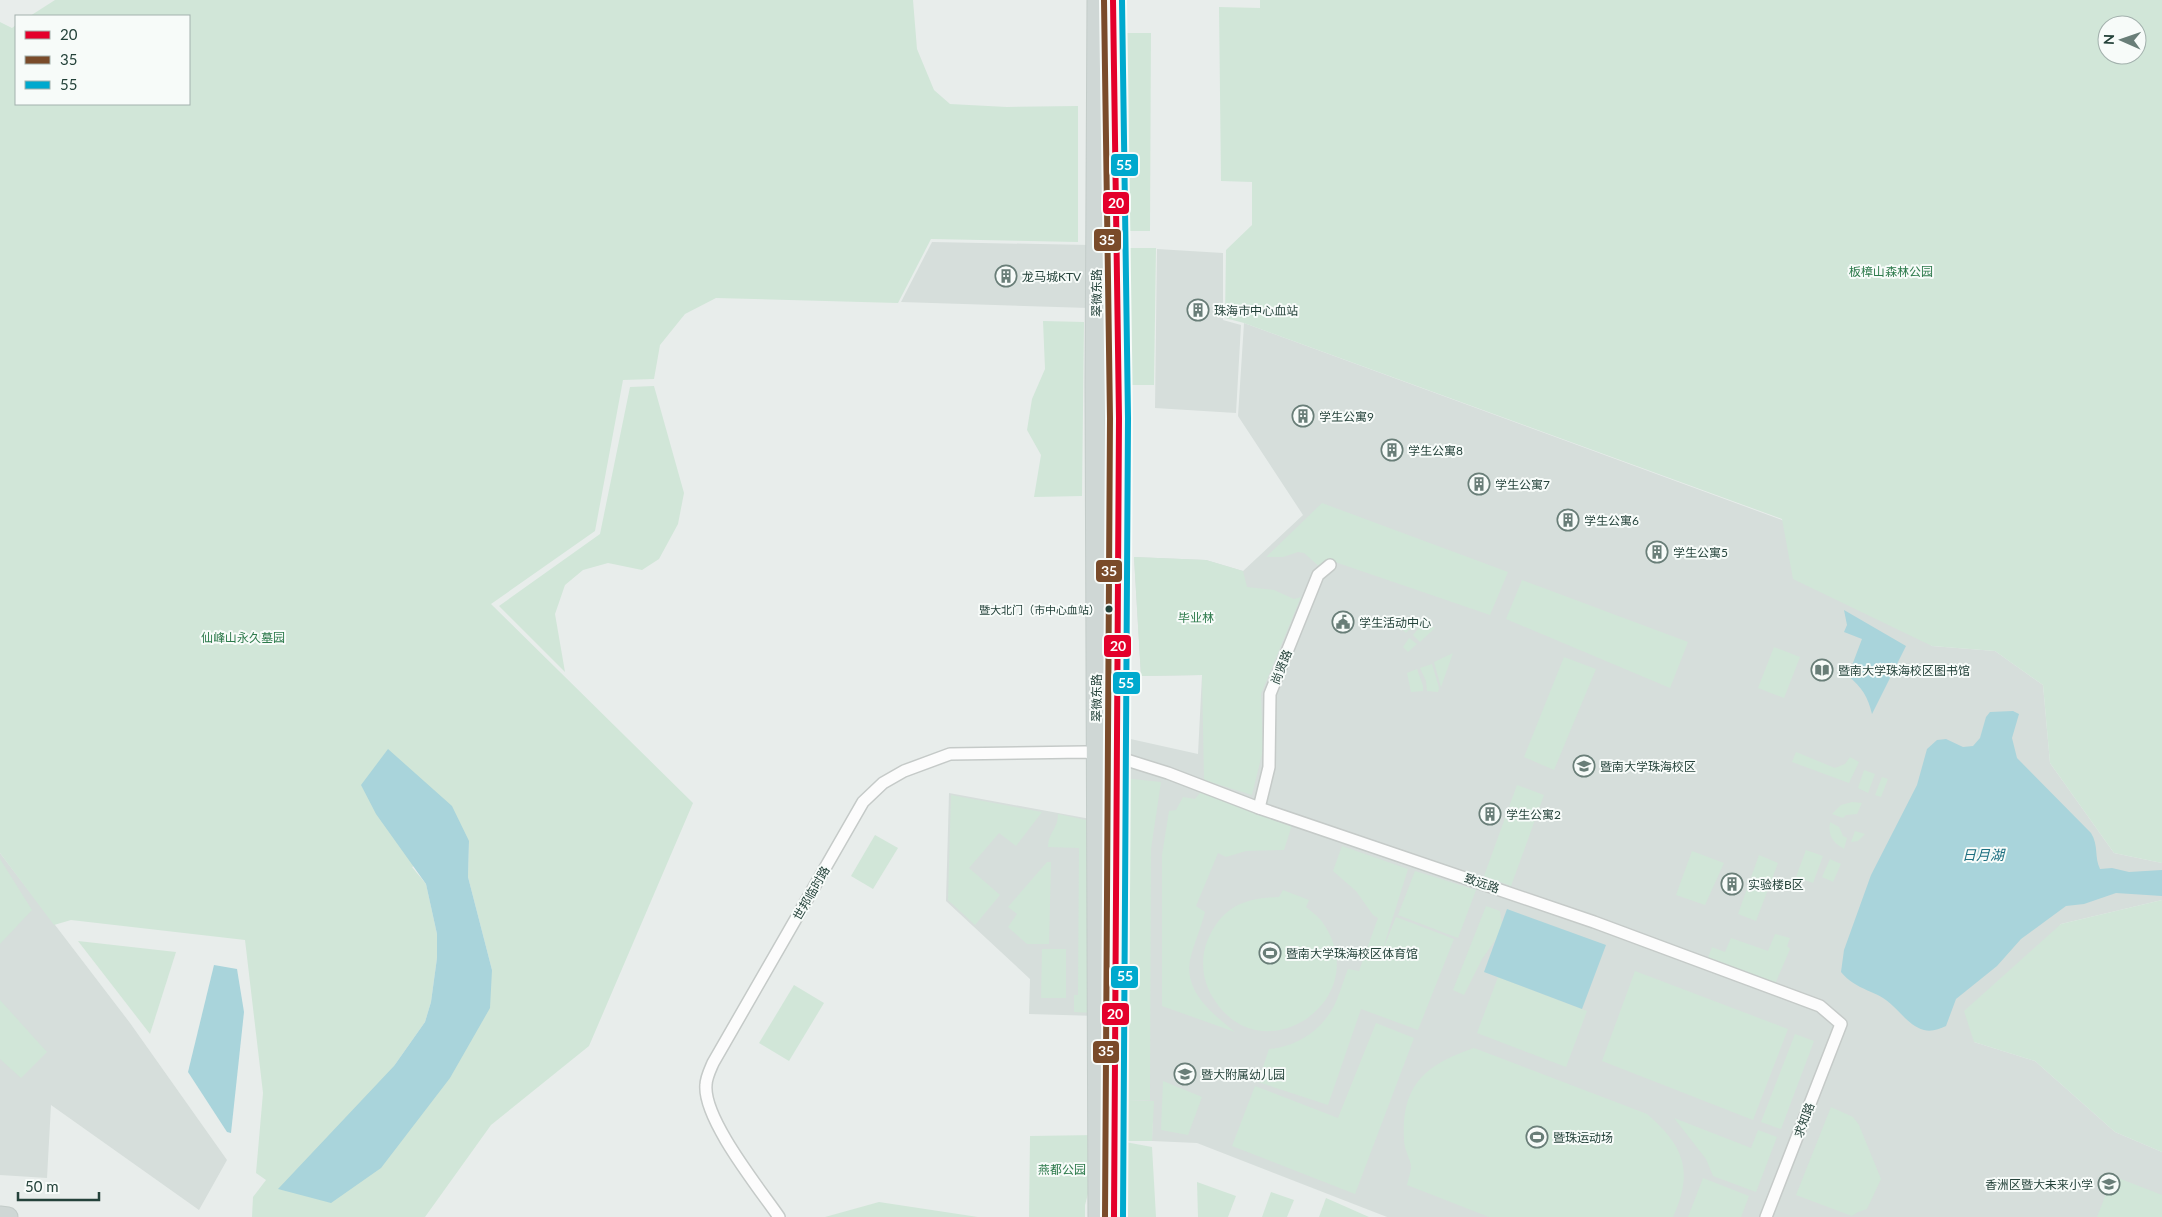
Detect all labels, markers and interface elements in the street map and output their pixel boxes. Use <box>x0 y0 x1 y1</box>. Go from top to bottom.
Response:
legend <box>15 15 190 105</box>
north arrow <box>2097 15 2147 65</box>
text: 20 <box>60 25 78 43</box>
text: N <box>2100 34 2117 45</box>
text: 35 <box>60 50 77 68</box>
text: 55 <box>60 75 77 93</box>
line badge: 55 <box>1110 153 1139 177</box>
text: 55 <box>1116 156 1132 173</box>
line badge: 20 <box>1102 191 1130 215</box>
text: 20 <box>1108 194 1124 211</box>
line badge: 35 <box>1093 228 1122 252</box>
text: 35 <box>1099 231 1115 248</box>
building icon: 龙马城KTV <box>994 264 1018 288</box>
park label: 板樟山森林公园 <box>1849 264 1933 279</box>
place label: 龙马城KTV <box>1022 269 1082 284</box>
street label: 翠微东路 <box>1089 269 1104 317</box>
building icon: 珠海市中心血站 <box>1186 298 1210 322</box>
place label: 珠海市中心血站 <box>1214 303 1298 318</box>
building icon: 学生公寓9 <box>1291 404 1315 428</box>
place label: 学生公寓9 <box>1319 409 1374 424</box>
building icon: 学生公寓8 <box>1380 438 1404 462</box>
place label: 学生公寓8 <box>1408 443 1463 458</box>
building icon: 学生公寓7 <box>1467 472 1491 496</box>
place label: 学生公寓7 <box>1495 477 1550 492</box>
building icon: 学生公寓6 <box>1556 508 1580 532</box>
place label: 学生公寓6 <box>1584 513 1639 528</box>
building icon: 学生公寓5 <box>1645 540 1669 564</box>
place label: 学生公寓5 <box>1673 545 1728 560</box>
line badge: 35 <box>1095 559 1123 583</box>
text: 35 <box>1101 562 1117 579</box>
place label: 暨大北门（市中心血站） <box>979 603 1100 616</box>
marker: 暨大北门（市中心血站） <box>1104 604 1114 614</box>
park label: 毕业林 <box>1178 610 1214 625</box>
public building icon: 学生活动中心 <box>1331 610 1355 634</box>
place label: 学生活动中心 <box>1359 615 1431 630</box>
park label: 仙峰山永久墓园 <box>201 630 285 645</box>
line badge: 20 <box>1103 634 1132 658</box>
text: 20 <box>1110 637 1126 654</box>
street label: 尚贤路 <box>1267 647 1295 687</box>
library icon: 暨南大学珠海校区图书馆 <box>1810 658 1834 682</box>
place label: 暨南大学珠海校区图书馆 <box>1838 663 1970 678</box>
line badge: 55 <box>1112 671 1141 695</box>
street label: 翠微东路 <box>1089 674 1104 722</box>
text: 55 <box>1118 674 1134 691</box>
school or university icon: 暨南大学珠海校区 <box>1572 754 1596 778</box>
place label: 暨南大学珠海校区 <box>1600 759 1696 774</box>
building icon: 学生公寓2 <box>1478 802 1502 826</box>
place label: 学生公寓2 <box>1506 807 1561 822</box>
water label: 日月湖 <box>1962 846 2006 863</box>
street label: 世邦临时路 <box>790 863 832 923</box>
street label: 致远路 <box>1463 870 1501 896</box>
building icon: 实验楼B区 <box>1720 872 1744 896</box>
place label: 实验楼B区 <box>1748 877 1804 892</box>
sports icon: 暨南大学珠海校区体育馆 <box>1258 941 1282 965</box>
place label: 暨南大学珠海校区体育馆 <box>1286 946 1418 961</box>
line badge: 55 <box>1110 965 1139 989</box>
text: 55 <box>1117 967 1133 984</box>
line badge: 20 <box>1101 1002 1130 1026</box>
text: 20 <box>1107 1005 1123 1022</box>
line badge: 35 <box>1092 1040 1120 1064</box>
text: 35 <box>1098 1042 1114 1059</box>
school or university icon: 暨大附属幼儿园 <box>1173 1062 1197 1086</box>
place label: 暨大附属幼儿园 <box>1201 1067 1285 1082</box>
street label: 求知路 <box>1791 1101 1817 1139</box>
sports icon: 暨珠运动场 <box>1525 1125 1549 1149</box>
place label: 暨珠运动场 <box>1553 1130 1613 1145</box>
park label: 燕都公园 <box>1038 1162 1086 1177</box>
scale bar <box>18 1170 99 1202</box>
school or university icon: 香洲区暨大未来小学 <box>2097 1172 2121 1196</box>
text: 50 m <box>25 1177 59 1195</box>
place label: 香洲区暨大未来小学 <box>1985 1177 2093 1192</box>

